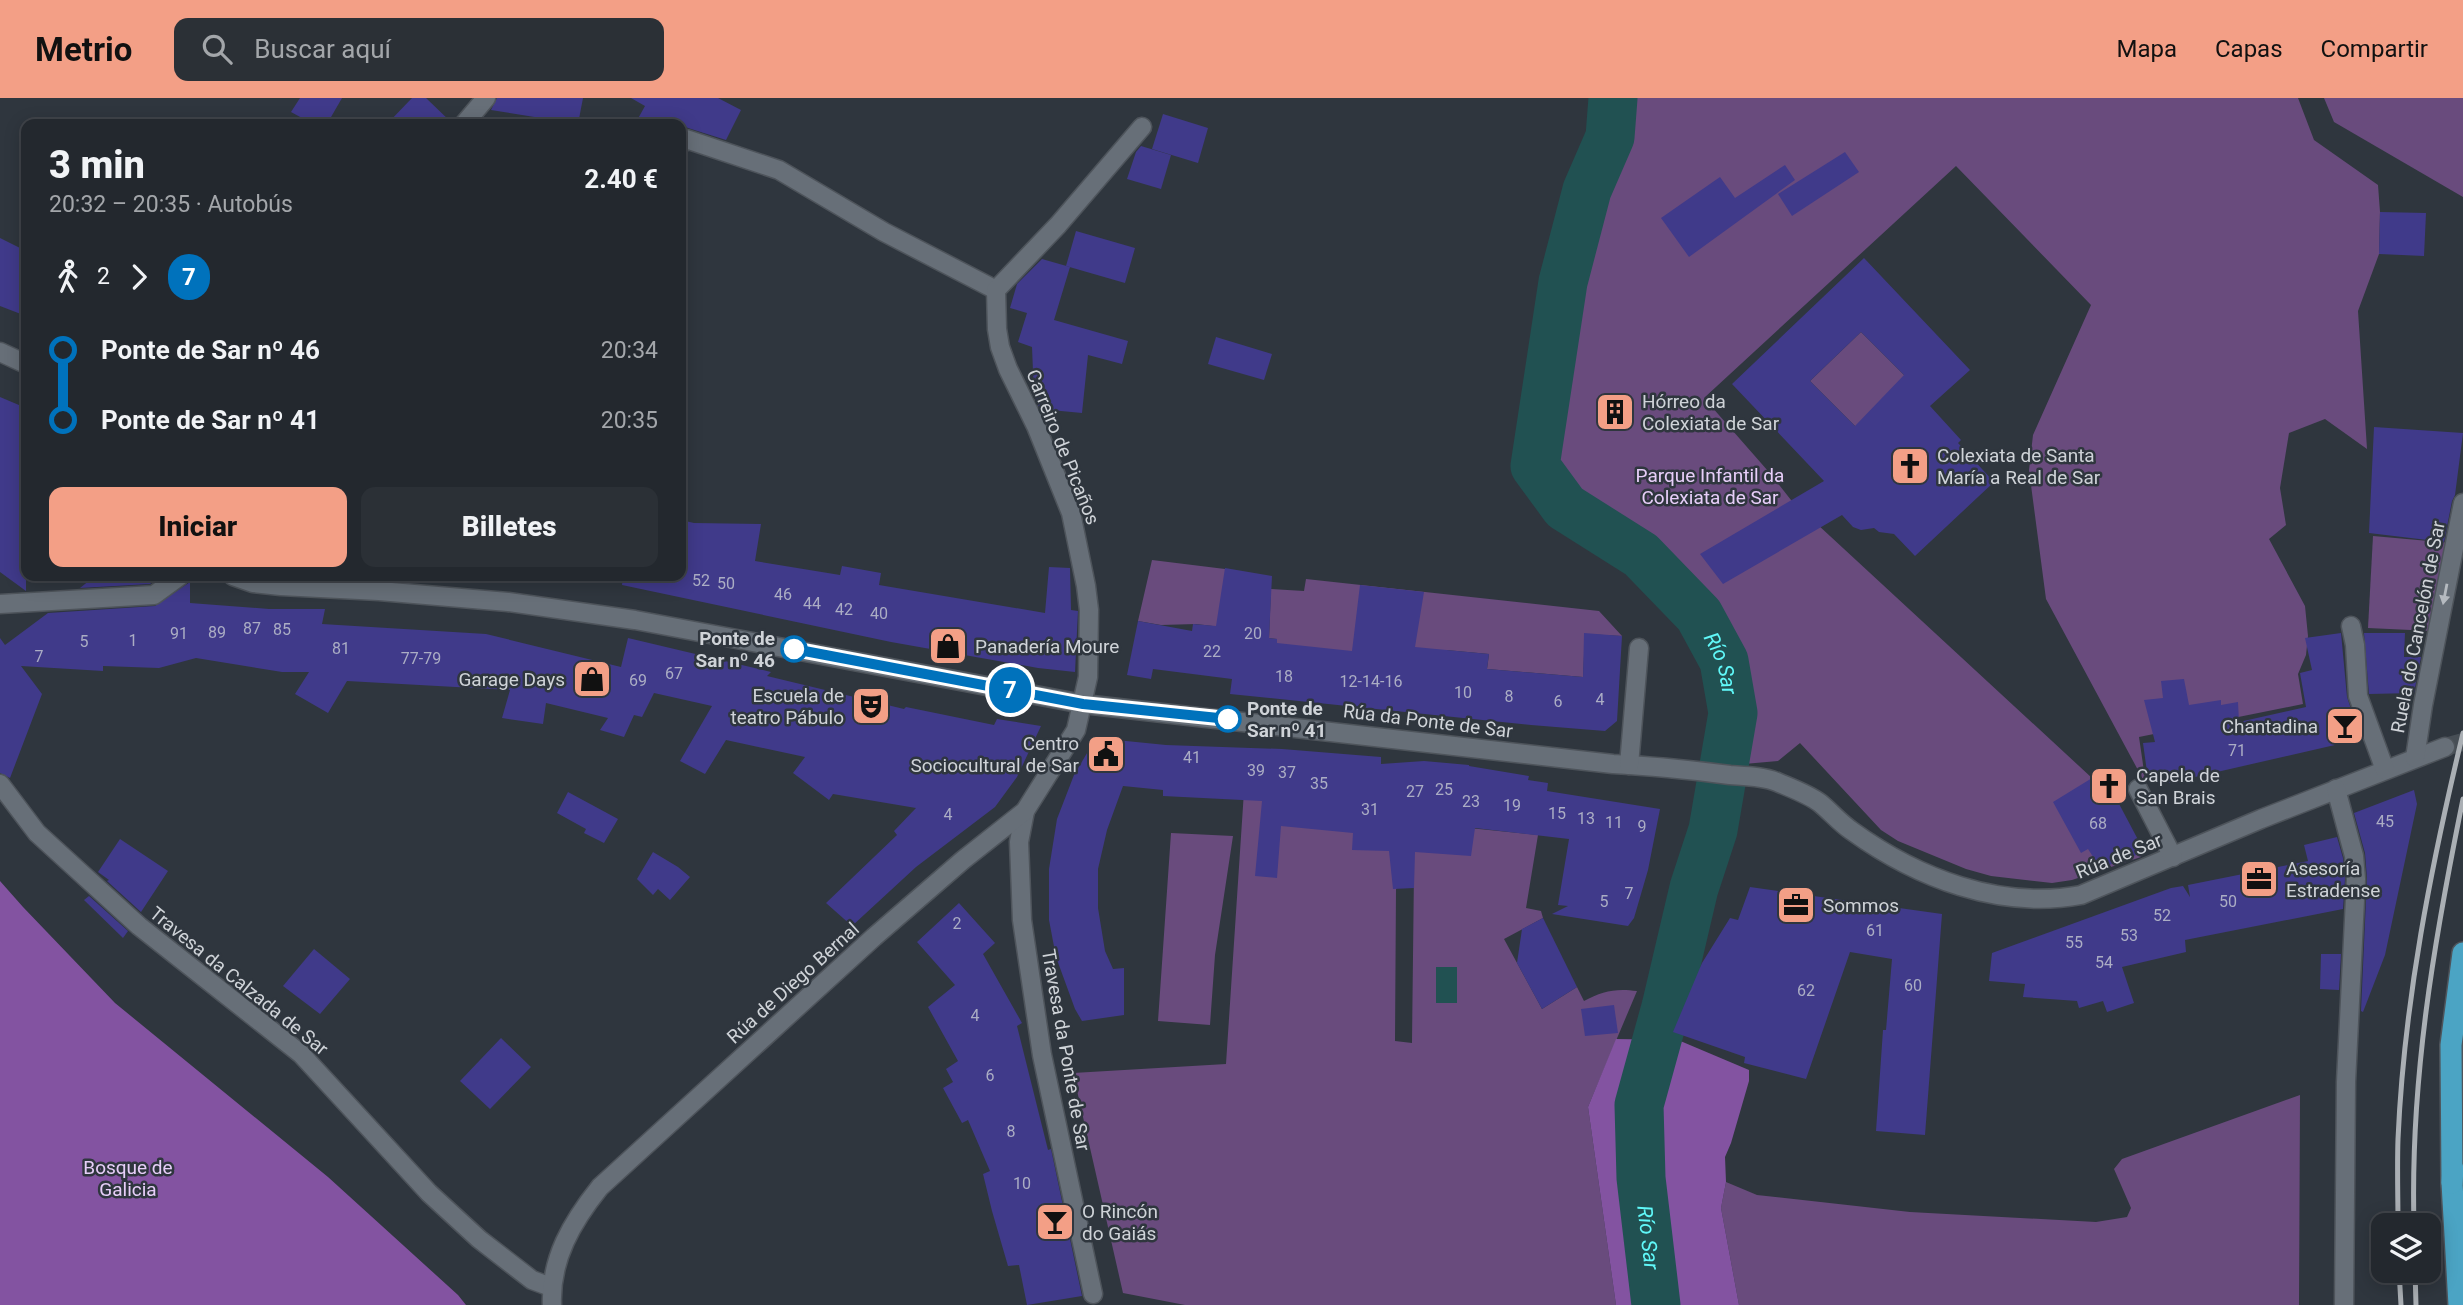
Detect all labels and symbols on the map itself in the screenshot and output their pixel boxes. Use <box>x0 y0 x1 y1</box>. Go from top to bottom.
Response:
street label: Carreiro de Picaños <box>1021 366 1105 528</box>
place label: Hórreo da Colexiata de Sar <box>1642 390 1780 435</box>
building icon: Hórreo da Colexiata de Sar <box>1594 391 1636 433</box>
place label: Colexiata de Santa María a Real de Sar <box>1937 444 2101 489</box>
church icon: Colexiata de Santa María a Real de Sar <box>1889 445 1931 487</box>
park label: Parque Infantil da Colexiata de Sar <box>1636 464 1784 509</box>
street label: Ruela do Cancelón de Sar <box>2386 518 2450 735</box>
house number: 52 <box>692 571 710 590</box>
house number: 50 <box>717 574 735 593</box>
one-way arrow <box>2439 583 2450 605</box>
house number: 46 <box>774 585 792 604</box>
house number: 44 <box>803 594 821 613</box>
house number: 42 <box>835 600 853 619</box>
house number: 40 <box>870 604 888 623</box>
house number: 87 <box>243 619 261 638</box>
house number: 85 <box>273 620 291 639</box>
house number: 89 <box>208 623 226 642</box>
house number: 91 <box>170 624 188 643</box>
house number: 20 <box>1244 624 1262 643</box>
shop icon: Panadería Moure <box>927 625 969 667</box>
place label: Ponte de Sar nº 46 <box>696 627 775 672</box>
water label: Río Sar <box>1699 628 1742 697</box>
house number: 1 <box>129 631 138 650</box>
house number: 5 <box>80 632 89 651</box>
place label: Panadería Moure <box>975 635 1119 658</box>
marker: Ponte de Sar nº 46 <box>781 636 807 662</box>
house number: 81 <box>332 639 350 658</box>
house number: 22 <box>1203 642 1221 661</box>
house number: 7 <box>35 647 44 666</box>
house number: 77-79 <box>401 649 441 668</box>
shop icon: Garage Days <box>571 658 613 700</box>
house number: 67 <box>665 664 683 683</box>
line badge: 7 <box>987 667 1033 713</box>
house number: 18 <box>1275 667 1293 686</box>
place label: Garage Days <box>458 668 565 691</box>
house number: 69 <box>629 671 647 690</box>
house number: 12-14-16 <box>1340 672 1402 691</box>
house number: 10 <box>1454 683 1472 702</box>
place label: Escuela de teatro Pábulo <box>731 684 844 729</box>
theatre icon: Escuela de teatro Pábulo <box>850 685 892 727</box>
house number: 8 <box>1505 687 1514 706</box>
house number: 4 <box>1596 690 1605 709</box>
house number: 6 <box>1554 692 1563 711</box>
place label: Ponte de Sar nº 41 <box>1247 697 1326 742</box>
street label: Rúa da Ponte de Sar <box>1342 699 1515 743</box>
bar icon: Chantadina <box>2324 705 2366 747</box>
marker: Ponte de Sar nº 41 <box>1215 706 1241 732</box>
place label: Chantadina <box>2222 715 2318 738</box>
place label: Centro Sociocultural de Sar <box>910 732 1080 777</box>
public building icon: Centro Sociocultural de Sar <box>1085 733 1127 775</box>
house number: 71 <box>2228 741 2246 760</box>
house number: 41 <box>1183 748 1201 767</box>
house number: 39 <box>1247 761 1265 780</box>
house number: 37 <box>1278 763 1296 782</box>
place label: Capela de San Brais <box>2136 764 2220 809</box>
church icon: Capela de San Brais <box>2088 765 2130 807</box>
house number: 35 <box>1310 774 1328 793</box>
house number: 25 <box>1435 780 1453 799</box>
house number: 27 <box>1406 782 1424 801</box>
house number: 23 <box>1462 792 1480 811</box>
house number: 19 <box>1503 796 1521 815</box>
house number: 31 <box>1361 800 1379 819</box>
house number: 15 <box>1548 804 1566 823</box>
house number: 4 <box>944 805 953 824</box>
house number: 13 <box>1577 809 1595 828</box>
house number: 45 <box>2376 812 2394 831</box>
house number: 11 <box>1605 813 1623 832</box>
house number: 68 <box>2089 814 2107 833</box>
house number: 9 <box>1638 817 1647 836</box>
street label: Rúa de Sar <box>2073 828 2166 884</box>
place label: Asesoría Estradense <box>2286 857 2380 902</box>
office icon: Asesoría Estradense <box>2238 858 2280 900</box>
house number: 7 <box>1625 884 1634 903</box>
office icon: Sommos <box>1775 884 1817 926</box>
house number: 5 <box>1600 892 1609 911</box>
house number: 50 <box>2219 892 2237 911</box>
place label: Sommos <box>1823 894 1899 917</box>
street label: Travesa da Calzada de Sar <box>145 902 333 1060</box>
house number: 52 <box>2153 906 2171 925</box>
house number: 2 <box>953 914 962 933</box>
street label: Rúa de Diego Bernal <box>722 918 864 1048</box>
house number: 61 <box>1866 921 1884 940</box>
house number: 53 <box>2120 926 2138 945</box>
house number: 55 <box>2065 933 2083 952</box>
street label: Travesa da Ponte de Sar <box>1037 947 1095 1153</box>
house number: 54 <box>2095 953 2113 972</box>
house number: 60 <box>1904 976 1922 995</box>
house number: 62 <box>1797 981 1815 1000</box>
house number: 4 <box>971 1006 980 1025</box>
house number: 6 <box>986 1066 995 1085</box>
house number: 8 <box>1007 1122 1016 1141</box>
park label: Bosque de Galicia <box>83 1156 173 1201</box>
house number: 10 <box>1013 1174 1031 1193</box>
place label: O Rincón do Gaiás <box>1082 1200 1158 1245</box>
bar icon: O Rincón do Gaiás <box>1034 1201 1076 1243</box>
water label: Río Sar <box>1632 1204 1664 1272</box>

